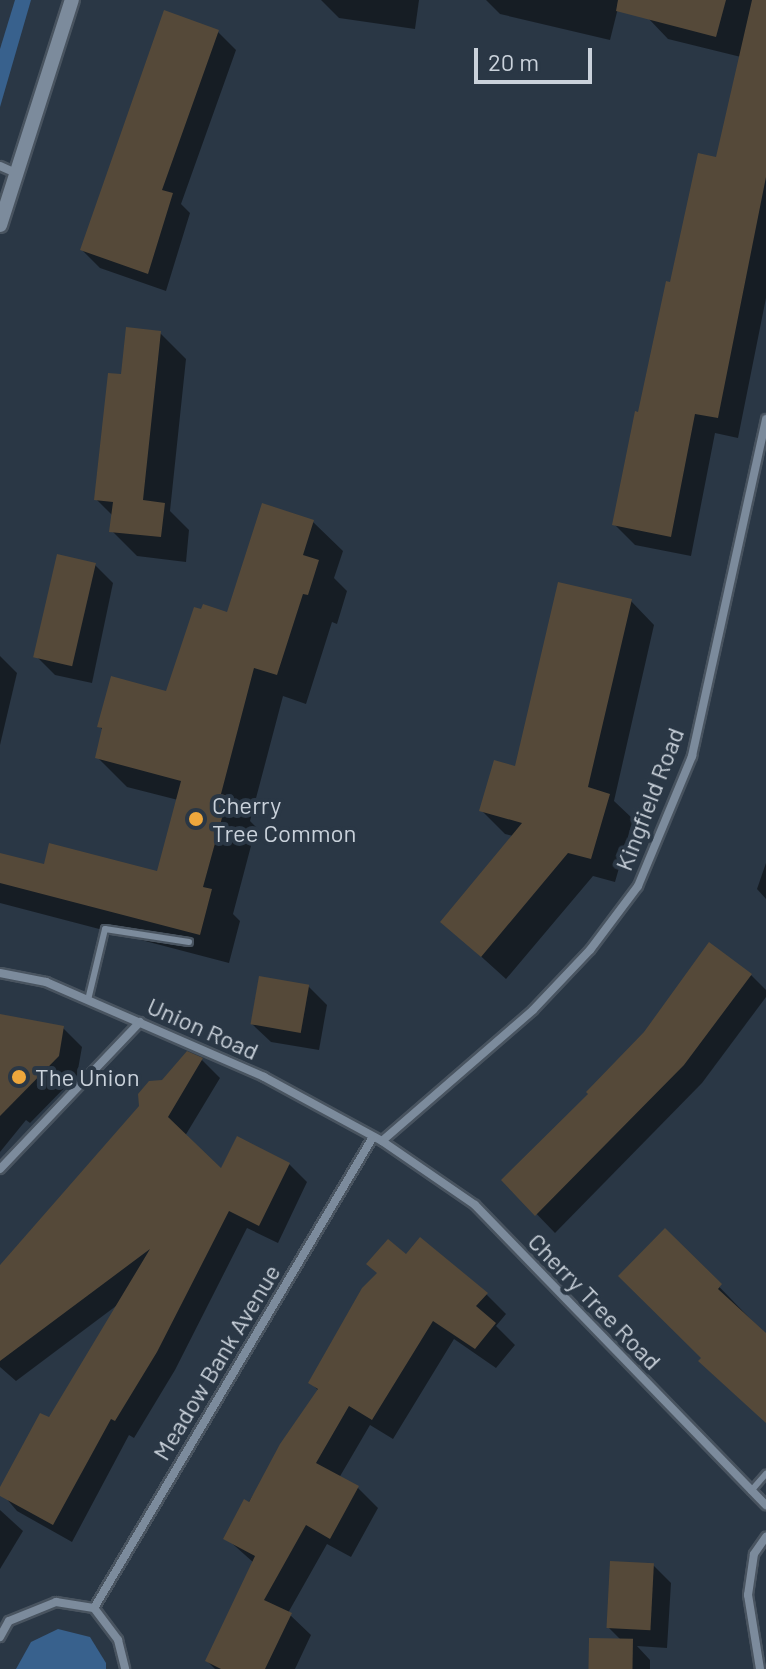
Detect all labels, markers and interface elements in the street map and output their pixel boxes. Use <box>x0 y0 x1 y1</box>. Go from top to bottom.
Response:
scale bar <box>478 32 596 82</box>
text: 20 m <box>488 47 539 76</box>
street label: Kingfield Road <box>609 724 689 874</box>
place label: Cherry Tree Common <box>212 791 357 847</box>
marker: Cherry Tree Common <box>187 810 205 828</box>
street label: Union Road <box>143 991 263 1065</box>
place label: The Union <box>35 1063 140 1091</box>
marker: The Union <box>10 1068 28 1086</box>
street label: Cherry Tree Road <box>523 1227 667 1375</box>
street label: Meadow Bank Avenue <box>146 1259 286 1465</box>

